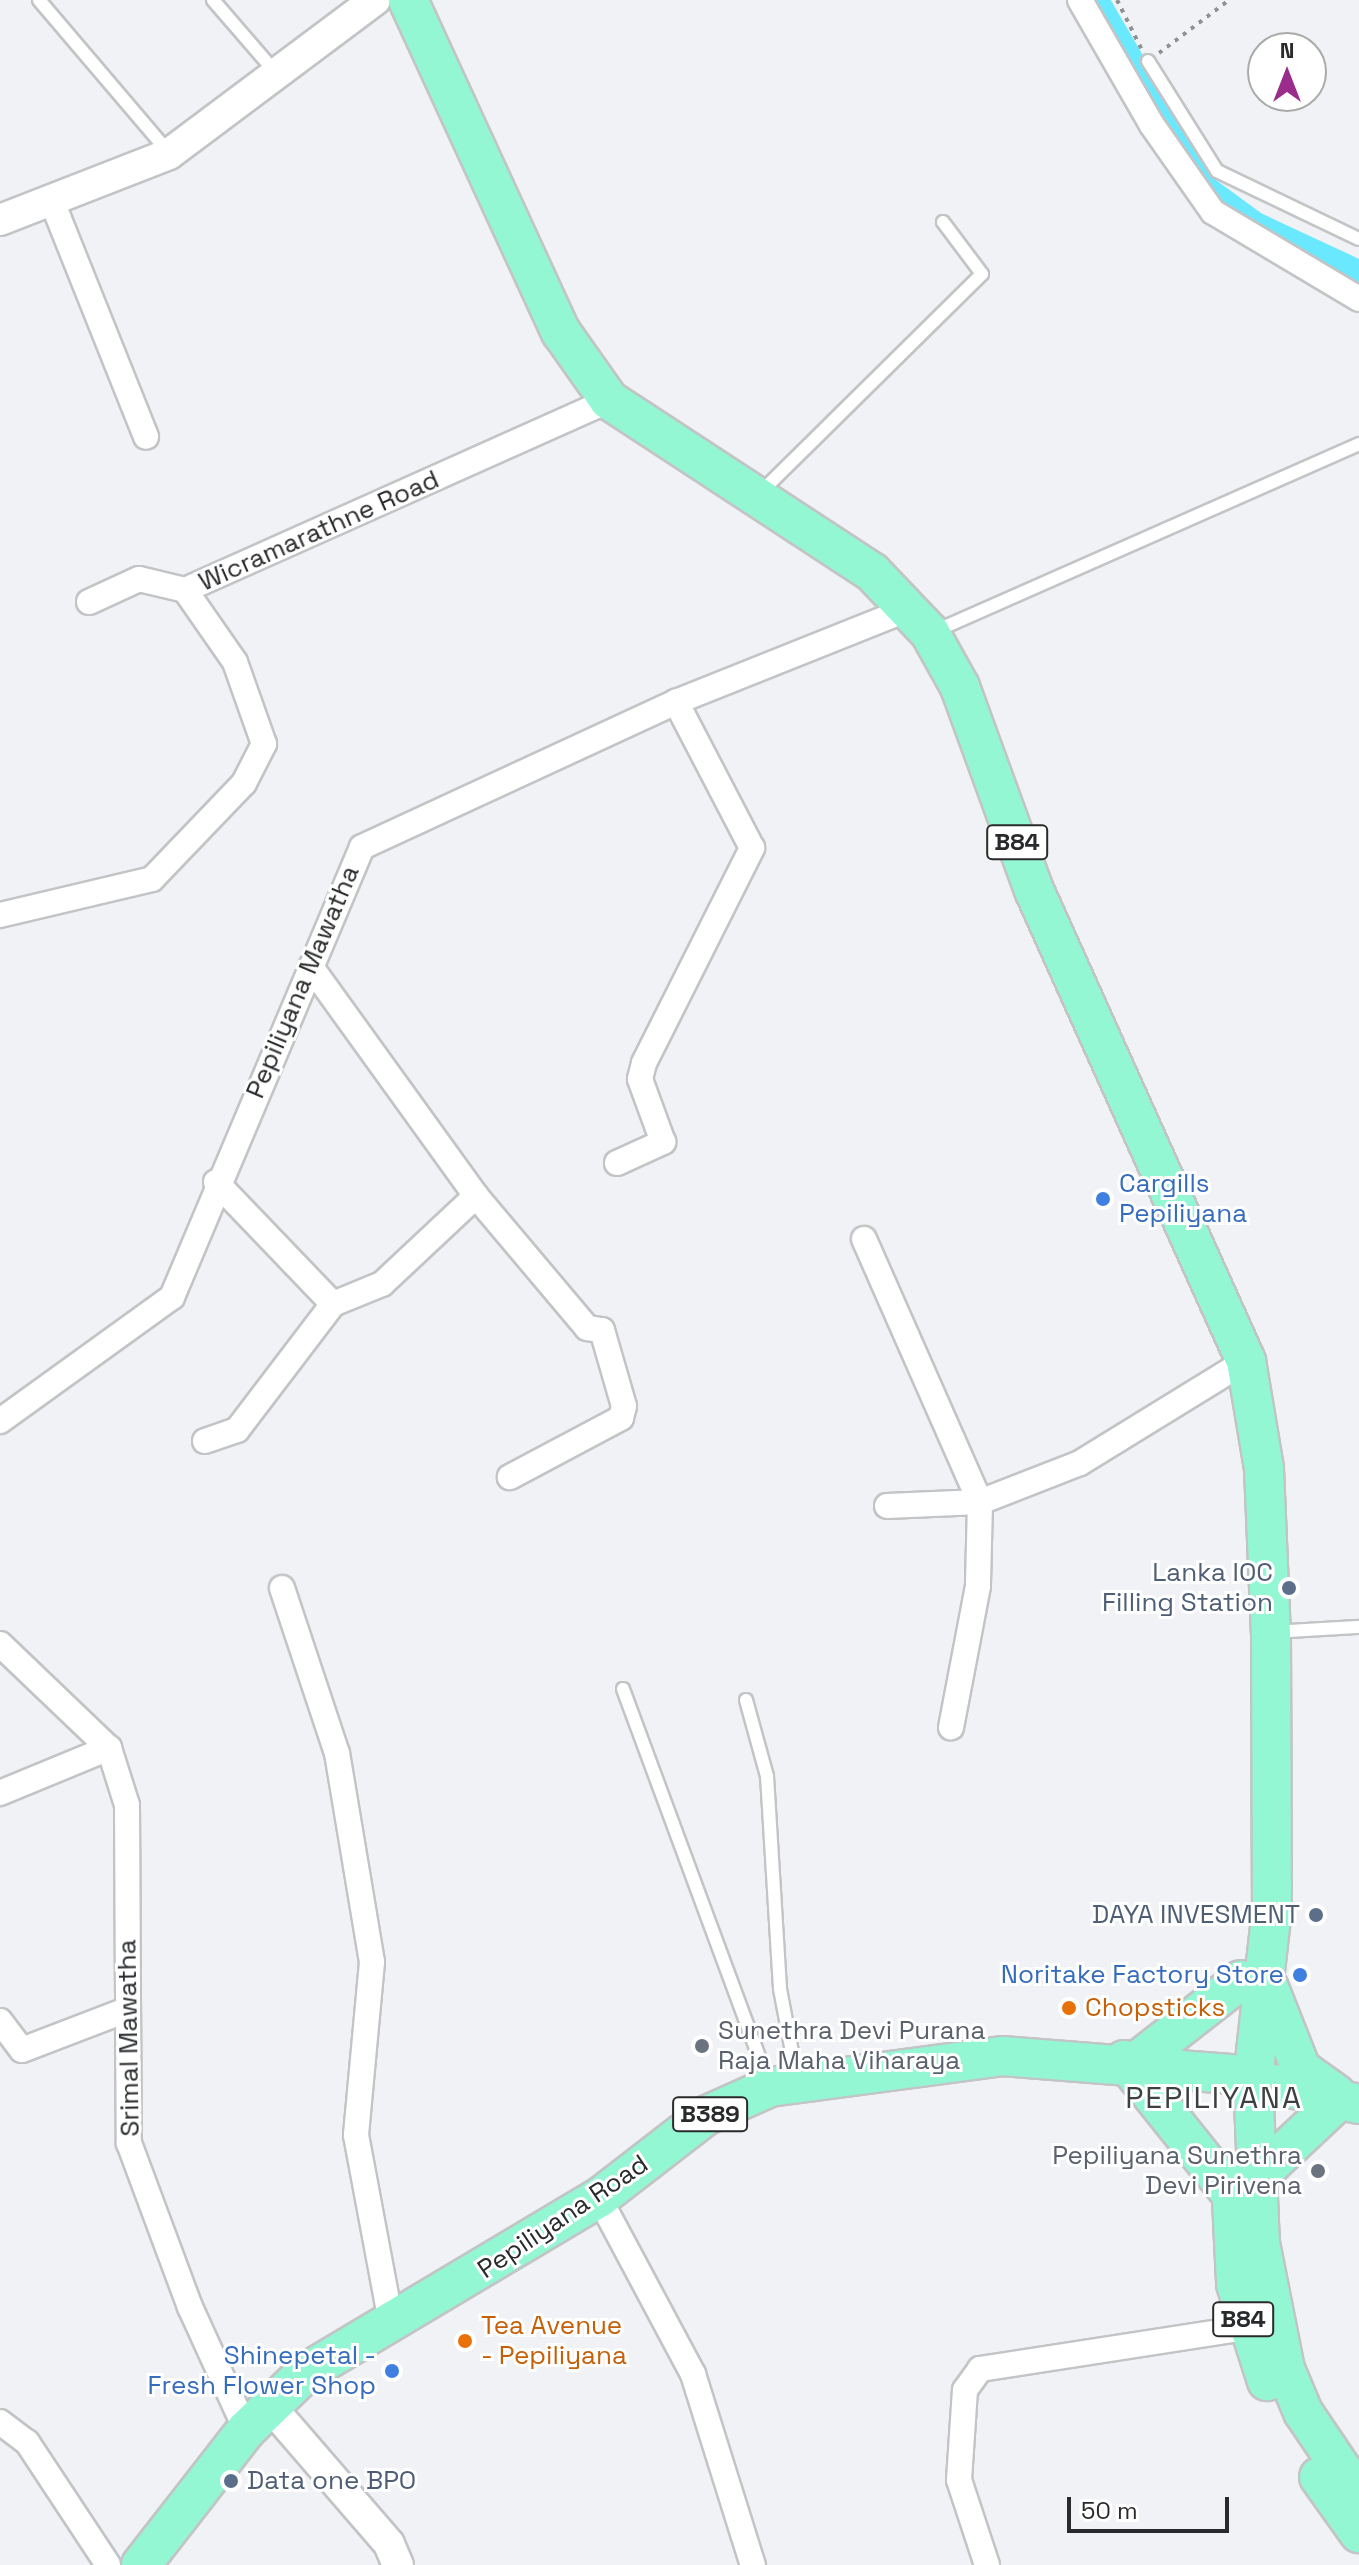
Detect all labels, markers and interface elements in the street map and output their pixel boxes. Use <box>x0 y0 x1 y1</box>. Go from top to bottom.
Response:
north arrow <box>1247 32 1327 112</box>
text: N <box>1280 36 1294 64</box>
street label: Wicramarathne Road <box>194 464 444 598</box>
road number: B84 <box>985 822 1049 862</box>
street label: Pepiliyana Mawatha <box>240 861 366 1103</box>
place label: Cargills Pepiliyana <box>1119 1168 1247 1230</box>
marker: Cargills Pepiliyana <box>1094 1190 1112 1208</box>
place label: Lanka IOC Filling Station <box>1102 1557 1273 1618</box>
marker: Lanka IOC Filling Station <box>1280 1579 1298 1597</box>
place label: DAYA INVESMENT <box>1092 1899 1300 1931</box>
marker: DAYA INVESMENT <box>1307 1906 1325 1924</box>
street label: Srimal Mawatha <box>112 1939 146 2137</box>
place label: Noritake Factory Store <box>1001 1959 1284 1991</box>
marker: Noritake Factory Store <box>1291 1966 1309 1984</box>
place label: Chopsticks <box>1085 1992 1225 2024</box>
marker: Chopsticks <box>1060 1999 1078 2017</box>
place label: Sunethra Devi Purana Raja Maha Viharaya <box>718 2015 985 2076</box>
marker: Sunethra Devi Purana Raja Maha Viharaya <box>693 2037 711 2055</box>
district label: PEPILIYANA <box>1125 2080 1303 2116</box>
road number: B389 <box>672 2094 748 2134</box>
place label: Pepiliyana Sunethra Devi Pirivena <box>1052 2140 1302 2202</box>
street label: Pepiliyana Road <box>472 2149 654 2285</box>
marker: Pepiliyana Sunethra Devi Pirivena <box>1309 2162 1327 2180</box>
road number: B84 <box>1211 2299 1275 2339</box>
place label: Tea Avenue - Pepiliyana <box>481 2310 628 2372</box>
marker: Tea Avenue - Pepiliyana <box>456 2332 474 2350</box>
place label: Shinepetal - Fresh Flower Shop <box>148 2340 376 2402</box>
marker: Shinepetal - Fresh Flower Shop <box>383 2362 401 2380</box>
place label: Data one BPO <box>247 2465 416 2497</box>
marker: Data one BPO <box>222 2472 240 2490</box>
scale bar <box>1071 2481 1233 2531</box>
text: 50 m <box>1081 2495 1138 2526</box>

